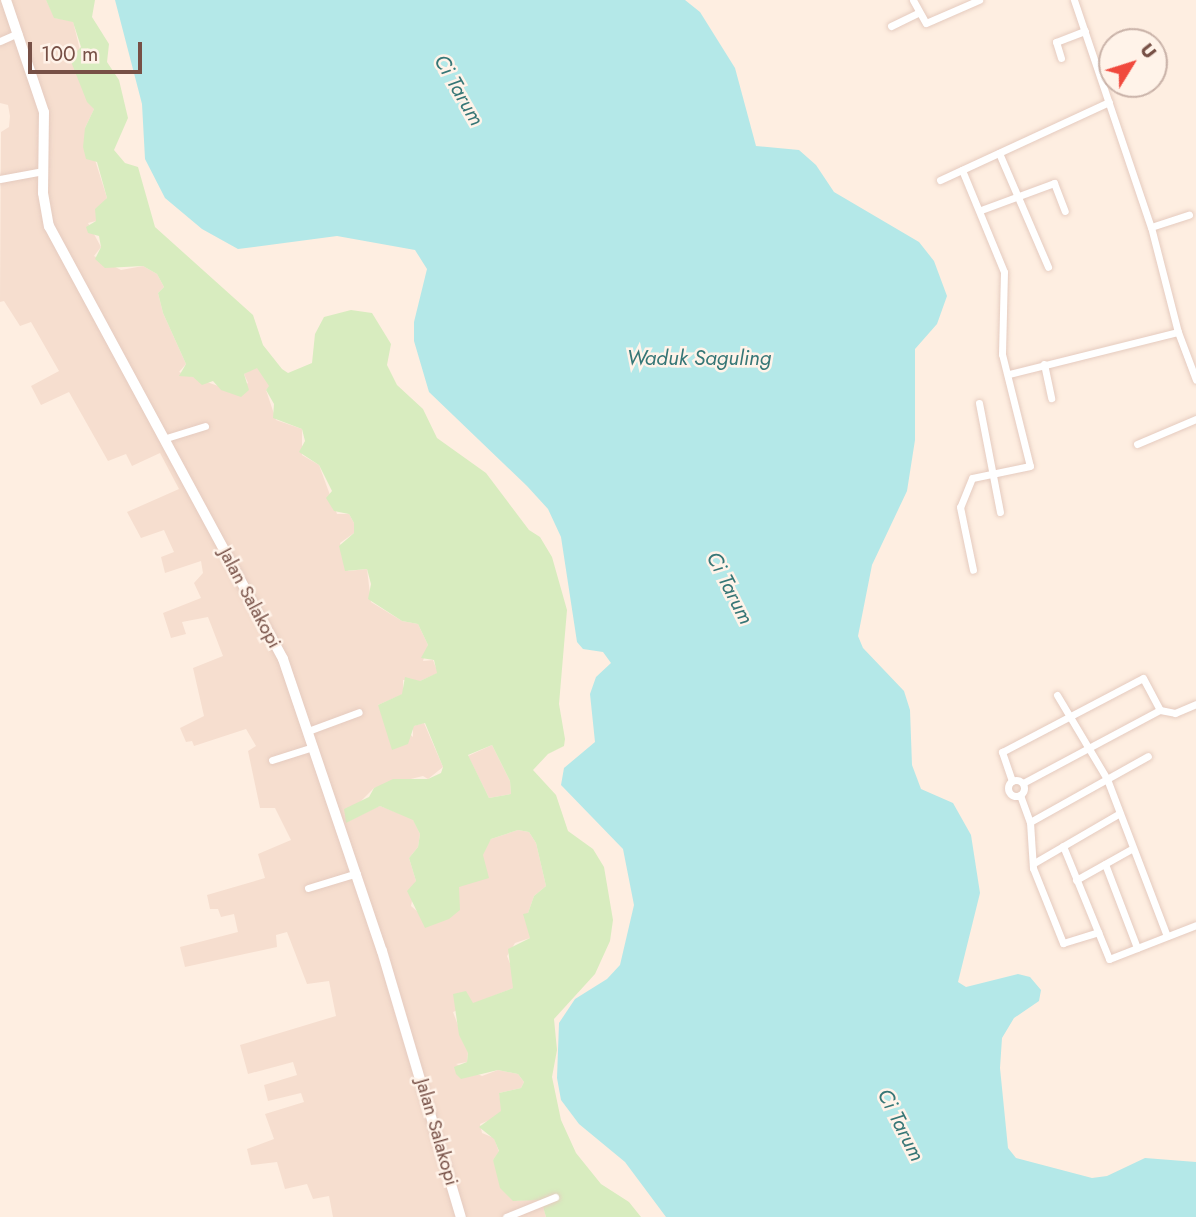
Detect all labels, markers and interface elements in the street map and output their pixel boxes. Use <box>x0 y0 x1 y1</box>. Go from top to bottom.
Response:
scale bar <box>32 28 145 72</box>
north arrow <box>1098 28 1168 98</box>
text: U <box>1134 37 1163 65</box>
text: 100 m <box>41 39 98 69</box>
water label: Ci Tarum <box>429 50 489 130</box>
water label: Waduk Saguling <box>627 345 771 371</box>
street label: Jalan Salakopi <box>214 544 286 652</box>
water label: Ci Tarum <box>701 547 759 629</box>
street label: Jalan Salakopi <box>411 1076 463 1188</box>
water label: Ci Tarum <box>872 1084 930 1166</box>

